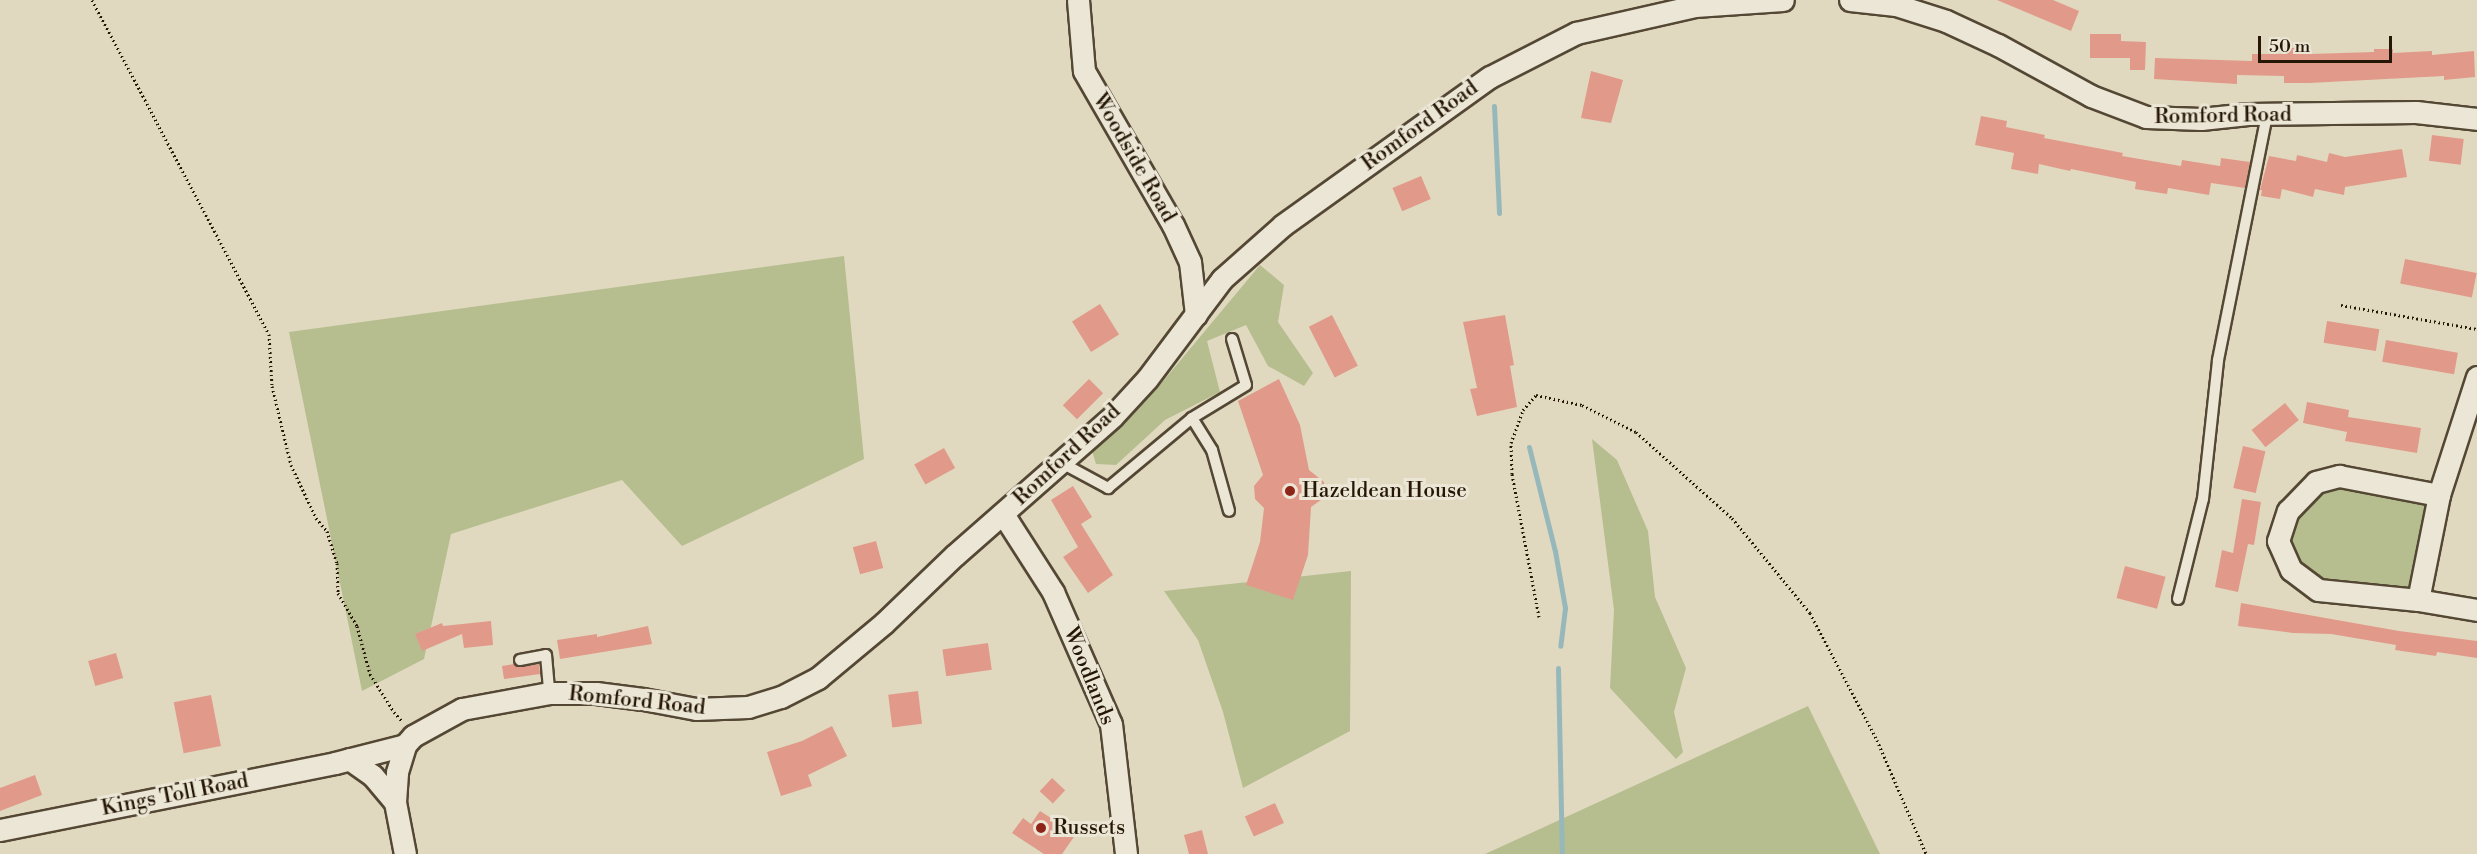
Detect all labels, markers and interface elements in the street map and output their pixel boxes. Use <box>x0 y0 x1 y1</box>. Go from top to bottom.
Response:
scale bar <box>2261 24 2394 62</box>
text: 50 m <box>2269 35 2310 58</box>
street label: Romford Road <box>1357 75 1483 177</box>
street label: Woodside Road <box>1087 89 1181 227</box>
street label: Romford Road <box>2154 102 2292 130</box>
street label: Romford Road <box>1008 399 1126 511</box>
place label: Hazeldean House <box>1302 478 1467 504</box>
marker: Hazeldean House <box>1283 484 1297 498</box>
street label: Woodlands <box>1058 623 1120 729</box>
street label: Romford Road <box>567 681 707 721</box>
street label: Kings Toll Road <box>99 768 251 822</box>
place label: Russets <box>1053 815 1125 841</box>
marker: Russets <box>1034 821 1048 835</box>

